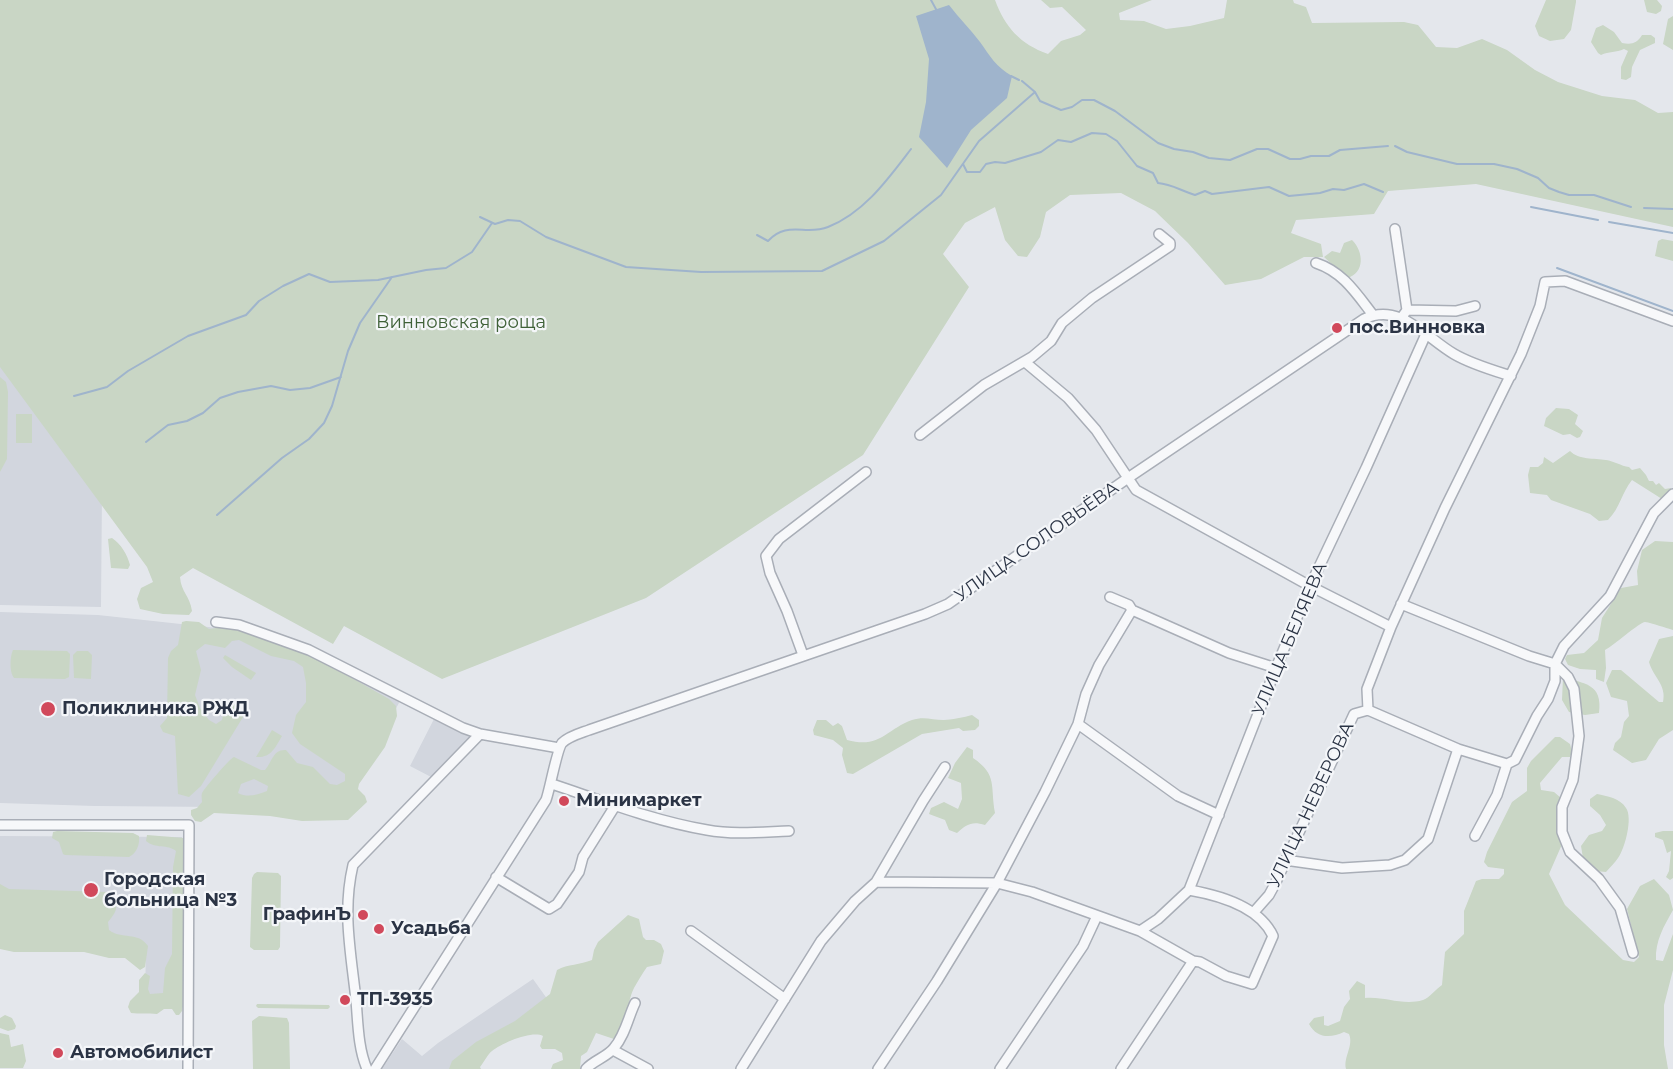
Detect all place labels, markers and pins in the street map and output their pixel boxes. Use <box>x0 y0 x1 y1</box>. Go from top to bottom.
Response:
place label: пос.Винновка <box>1349 317 1485 339</box>
marker: пос.Винновка <box>1330 321 1344 335</box>
place label: Поликлиника РЖД <box>62 698 249 720</box>
marker: Поликлиника РЖД <box>39 700 57 718</box>
place label: Минимаркет <box>576 790 702 812</box>
marker: Минимаркет <box>557 794 571 808</box>
place label: Городская больница №3 <box>104 869 237 912</box>
marker: Городская больница №3 <box>82 881 100 899</box>
place label: ГрафинЪ <box>263 904 351 926</box>
marker: ГрафинЪ <box>356 908 370 922</box>
place label: Усадьба <box>391 918 471 940</box>
marker: Усадьба <box>372 922 386 936</box>
place label: ТП-3935 <box>357 989 433 1011</box>
marker: ТП-3935 <box>338 993 352 1007</box>
place label: Автомобилист <box>70 1042 213 1064</box>
marker: Автомобилист <box>51 1046 65 1060</box>

